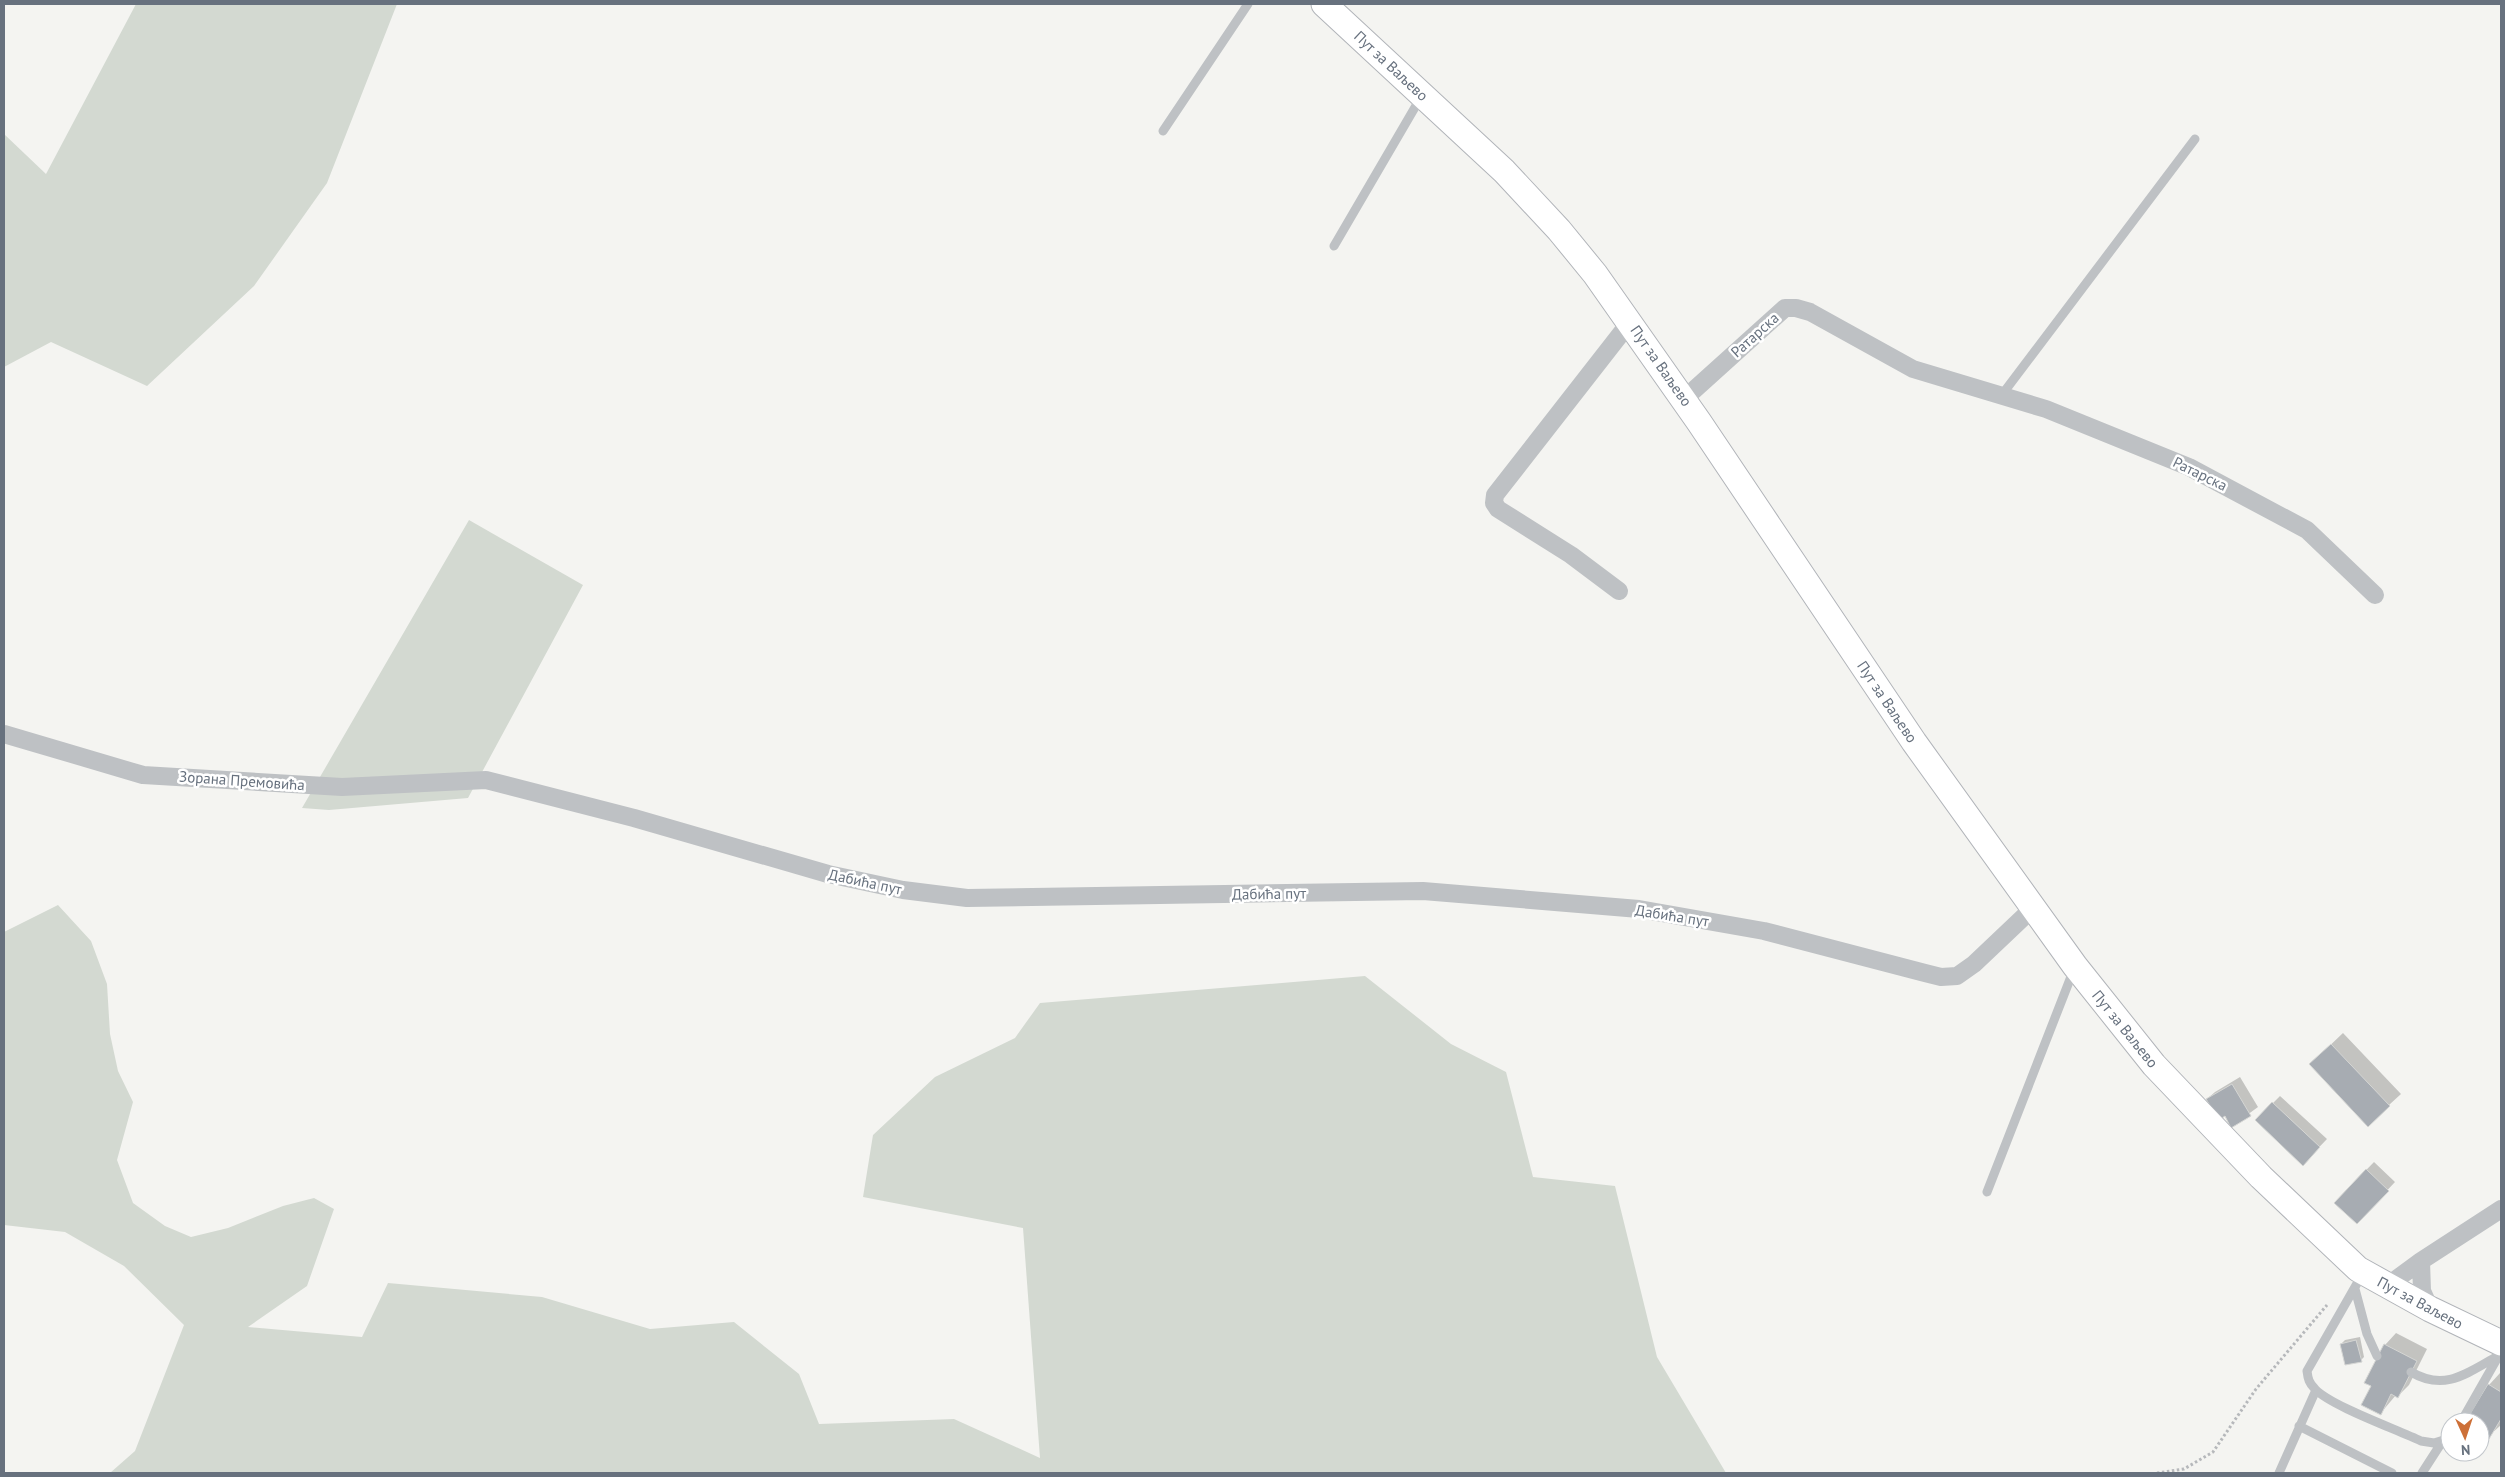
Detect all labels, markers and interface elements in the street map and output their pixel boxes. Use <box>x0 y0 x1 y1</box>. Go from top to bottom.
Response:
street label: Пут за Ваљево <box>1350 26 1432 105</box>
street label: Ратарска <box>1727 308 1783 361</box>
street label: Пут за Ваљево <box>1626 322 1696 410</box>
street label: Ратарска <box>2170 452 2231 495</box>
street label: Пут за Ваљево <box>1853 657 1922 746</box>
street label: Зорана Премовића <box>179 767 306 794</box>
street label: Дабића пут <box>827 864 903 899</box>
street label: Дабића пут <box>1232 883 1306 904</box>
street label: Дабића пут <box>1634 900 1710 931</box>
street label: Пут за Ваљево <box>2088 986 2163 1071</box>
street label: Пут за Ваљево <box>2374 1272 2466 1333</box>
north arrow <box>2440 1412 2490 1462</box>
text: N <box>2461 1441 2471 1459</box>

